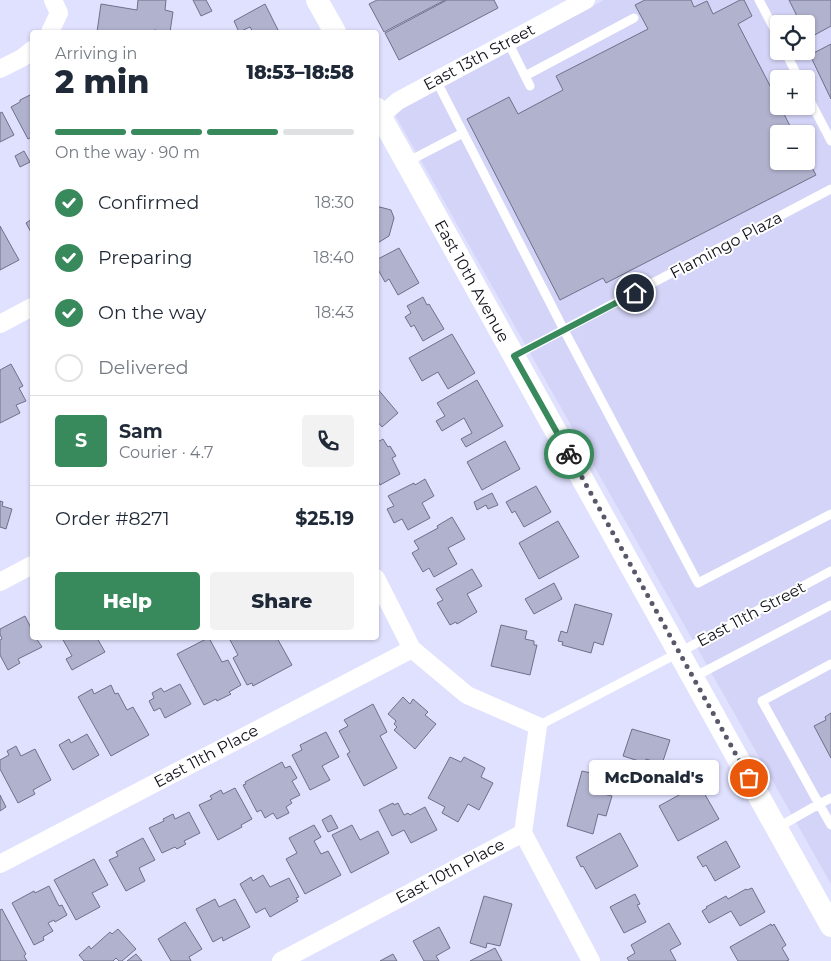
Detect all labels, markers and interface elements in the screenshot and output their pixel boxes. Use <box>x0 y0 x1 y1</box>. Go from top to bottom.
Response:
map controls <box>770 15 815 170</box>
button: locate <box>770 15 815 60</box>
street label: East 13th Street <box>420 19 538 94</box>
text: Arriving in <box>55 44 137 63</box>
text: 18:53–18:58 <box>246 61 354 84</box>
text: 2 min <box>55 62 149 101</box>
button: + <box>770 70 815 115</box>
button: − <box>770 125 815 170</box>
text: On the way · 90 m <box>55 143 200 162</box>
icon: check <box>55 189 83 217</box>
text: Confirmed <box>98 191 199 214</box>
text: 18:30 <box>315 193 354 212</box>
street label: Flamingo Plaza <box>667 208 785 282</box>
street label: East 10th Avenue <box>430 217 514 345</box>
icon: check <box>55 244 83 272</box>
text: Preparing <box>98 246 193 269</box>
text: 18:40 <box>313 248 354 267</box>
pin <box>614 272 656 314</box>
icon: home <box>621 279 649 307</box>
icon: check <box>55 299 83 327</box>
text: On the way <box>98 301 206 324</box>
text: 18:43 <box>315 303 354 322</box>
text: Delivered <box>98 356 189 379</box>
button: phone <box>302 415 354 467</box>
text: Sam <box>119 420 163 443</box>
text: S <box>75 429 87 452</box>
courier <box>544 429 594 479</box>
icon: bike <box>555 440 583 468</box>
text: Courier · 4.7 <box>119 443 213 462</box>
text: Order #8271 <box>55 507 170 530</box>
text: $25.19 <box>295 507 354 530</box>
button: Help <box>55 572 200 630</box>
button: Share <box>210 572 354 630</box>
street label: East 11th Street <box>694 577 809 651</box>
street label: East 11th Place <box>151 721 261 791</box>
pin <box>728 757 770 799</box>
callout: McDonald's <box>589 760 719 796</box>
icon: bag <box>735 764 763 792</box>
text: McDonald's <box>605 768 703 787</box>
street label: East 10th Place <box>392 834 508 908</box>

